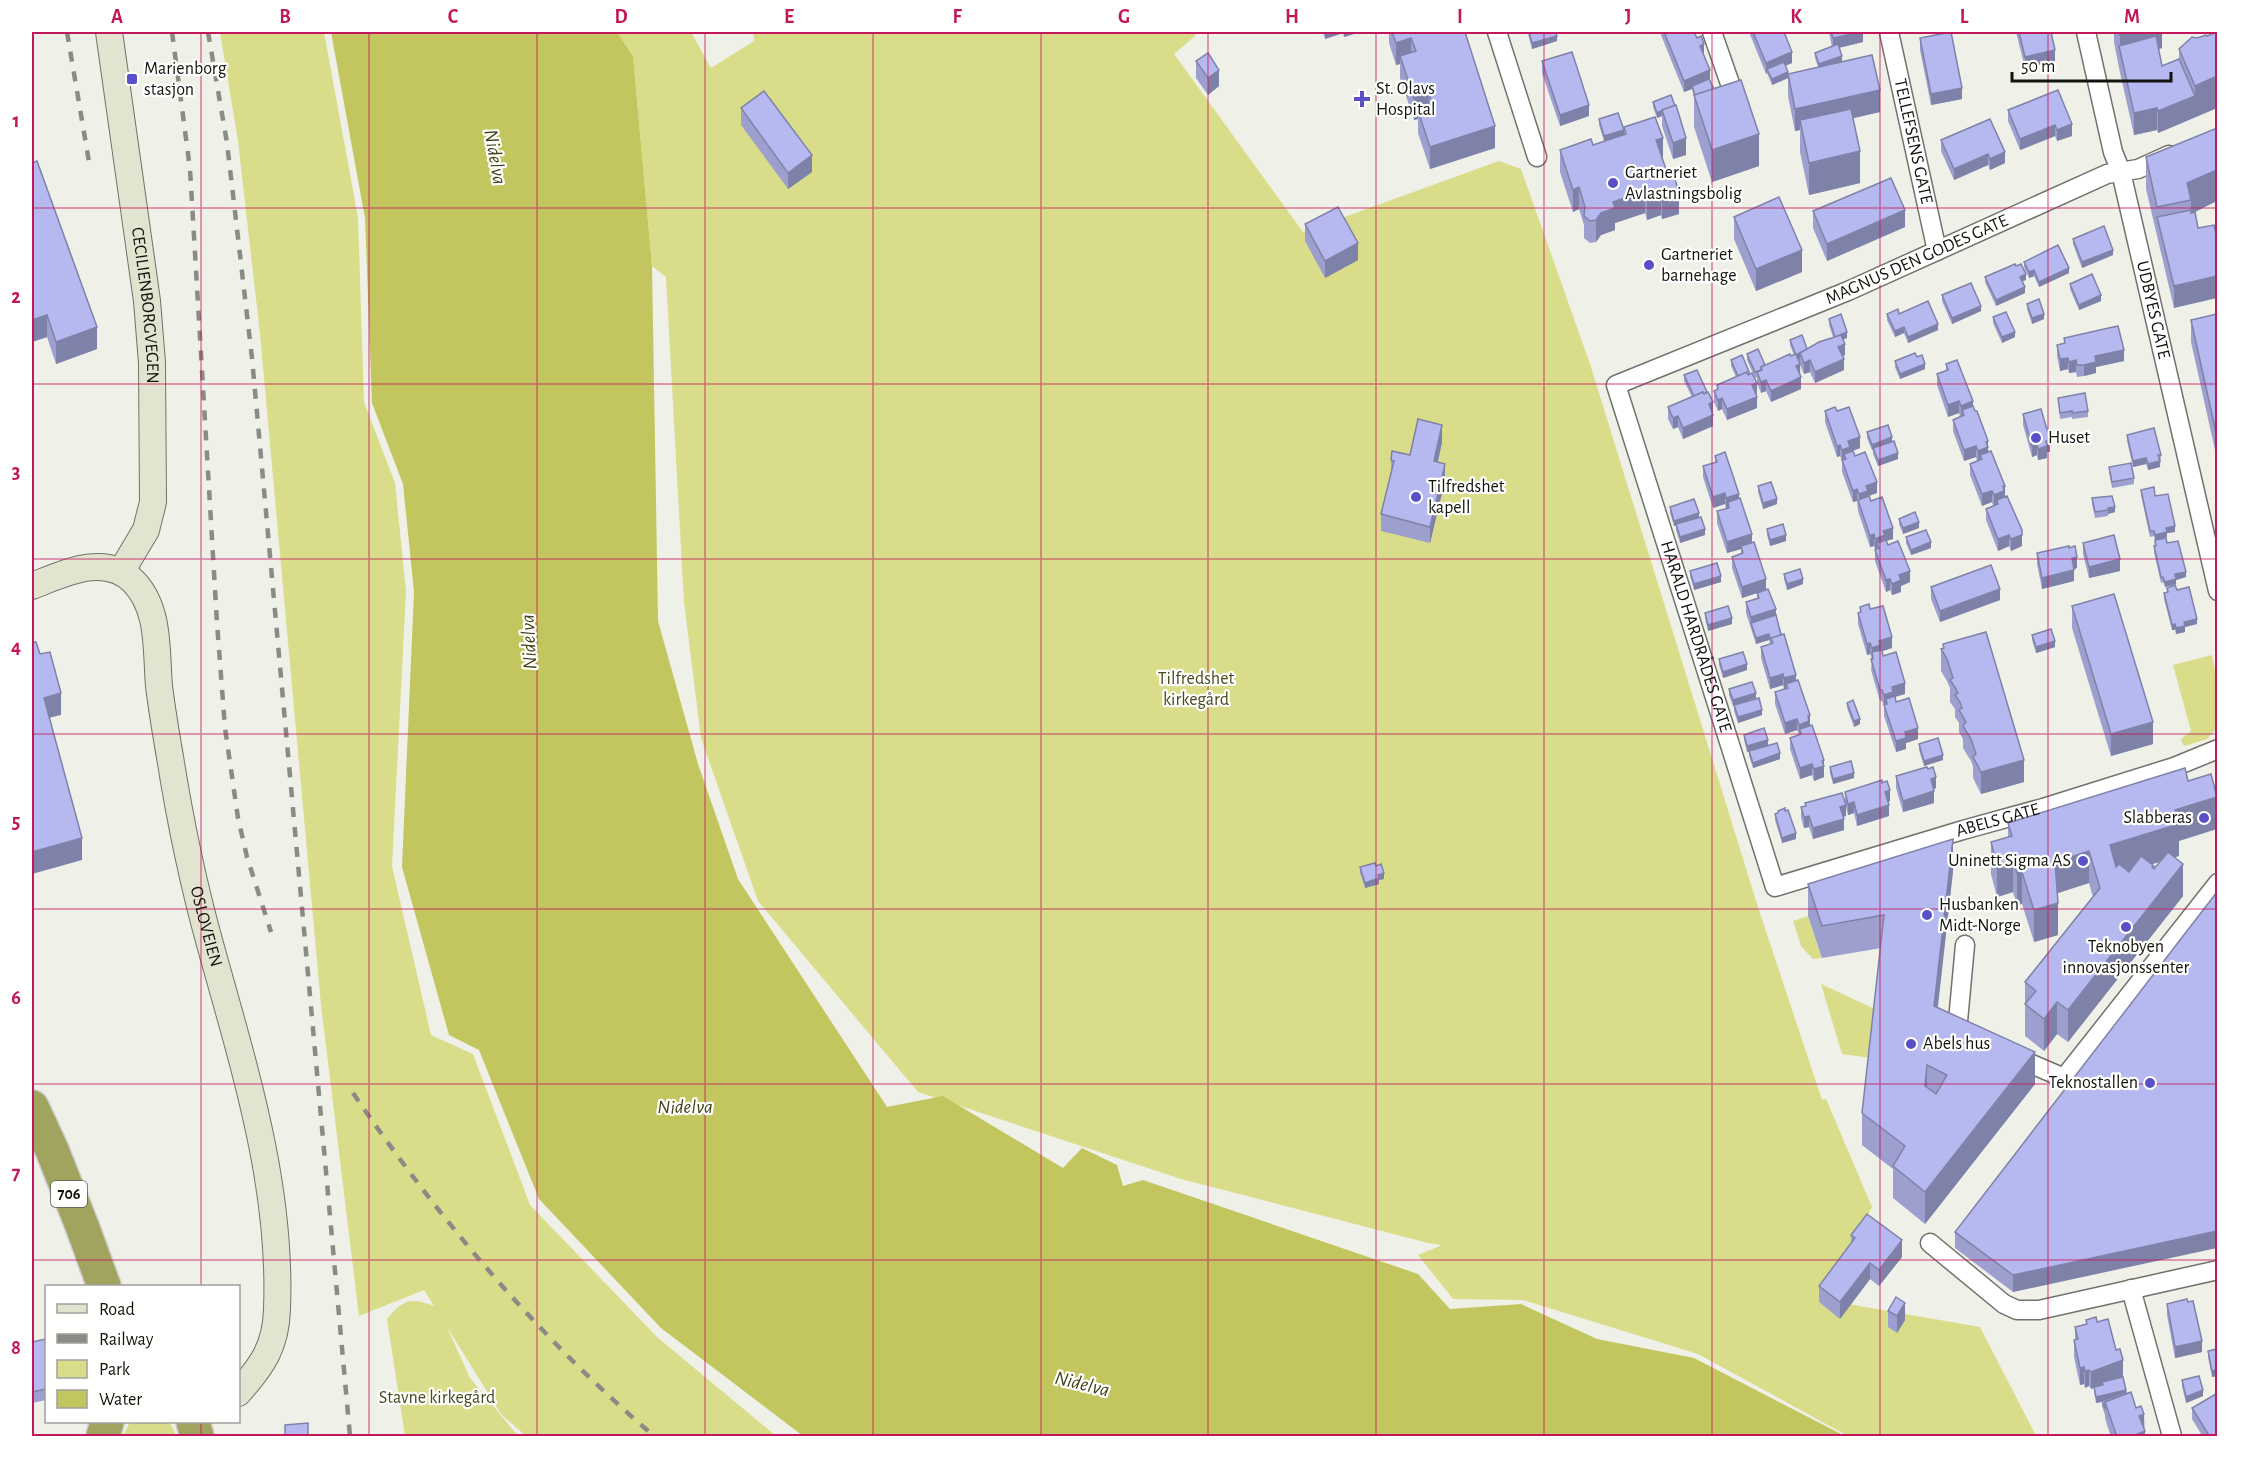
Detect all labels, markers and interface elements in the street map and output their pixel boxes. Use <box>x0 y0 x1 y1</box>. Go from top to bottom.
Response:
text: A <box>111 7 123 27</box>
text: B <box>279 7 291 27</box>
text: C <box>448 7 459 27</box>
text: D <box>614 7 628 27</box>
text: E <box>784 7 794 27</box>
text: F <box>952 7 962 27</box>
text: G <box>1118 7 1130 27</box>
text: H <box>1285 7 1299 27</box>
text: I <box>1457 7 1463 27</box>
text: J <box>1625 7 1631 27</box>
text: K <box>1790 7 1802 27</box>
text: L <box>1960 7 1969 27</box>
text: M <box>2124 7 2140 27</box>
scale bar <box>2012 45 2171 83</box>
text: 50 m <box>2021 58 2055 76</box>
place label: Marienborg stasjon <box>144 60 227 99</box>
marker: Marienborg stasjon <box>125 72 139 86</box>
street label: TELLEFSENS GATE <box>1891 77 1936 206</box>
place label: St. Olavs Hospital <box>1376 80 1435 119</box>
marker: St. Olavs Hospital <box>1353 90 1371 108</box>
text: 1 <box>12 111 20 131</box>
water label: Nidelva <box>480 128 510 186</box>
place label: Gartneriet Avlastningsbolig <box>1625 164 1742 203</box>
marker: Gartneriet Avlastningsbolig <box>1606 176 1620 190</box>
street label: MAGNUS DEN GODES GATE <box>1823 211 2011 308</box>
street label: CECILIENBORGVEGEN <box>128 226 161 384</box>
place label: Gartneriet barnehage <box>1661 246 1737 285</box>
marker: Gartneriet barnehage <box>1642 258 1656 272</box>
street label: UDBYES GATE <box>2133 259 2173 361</box>
text: 2 <box>11 287 21 307</box>
place label: Huset <box>2048 429 2090 447</box>
marker: Huset <box>2029 431 2043 445</box>
text: 3 <box>12 462 20 482</box>
place label: Tilfredshet kapell <box>1428 478 1505 517</box>
marker: Tilfredshet kapell <box>1409 490 1423 504</box>
street label: HARALD HARDRÅDES GATE <box>1657 539 1735 735</box>
water label: Nidelva <box>518 614 540 670</box>
text: 4 <box>11 637 21 657</box>
park label: Tilfredshet kirkegård <box>1158 670 1235 709</box>
street label: ABELS GATE <box>1954 800 2042 841</box>
place label: Slabberas <box>2124 809 2192 827</box>
marker: Slabberas <box>2197 811 2211 825</box>
text: 5 <box>12 812 20 832</box>
place label: Uninett Sigma AS <box>1948 852 2071 870</box>
marker: Uninett Sigma AS <box>2076 854 2090 868</box>
street label: OSLOVEIEN <box>187 885 225 969</box>
place label: Husbanken Midt-Norge <box>1939 896 2021 935</box>
marker: Husbanken Midt-Norge <box>1920 908 1934 922</box>
marker: Teknobyen innovasjonssenter <box>2119 920 2133 934</box>
place label: Teknobyen innovasjonssenter <box>2063 938 2190 977</box>
text: 6 <box>11 988 21 1008</box>
place label: Abels hus <box>1923 1035 1990 1053</box>
marker: Abels hus <box>1904 1037 1918 1051</box>
place label: Teknostallen <box>2049 1074 2138 1092</box>
marker: Teknostallen <box>2143 1076 2157 1090</box>
water label: Nidelva <box>657 1097 713 1117</box>
text: 7 <box>12 1163 21 1183</box>
road number: 706 <box>51 1181 87 1207</box>
legend <box>45 1285 240 1423</box>
text: Road <box>99 1301 135 1319</box>
text: Railway <box>99 1331 154 1349</box>
text: 8 <box>11 1338 21 1358</box>
text: Park <box>99 1361 131 1379</box>
water label: Nidelva <box>1053 1368 1111 1400</box>
park label: Stavne kirkegård <box>379 1389 495 1407</box>
text: Water <box>99 1391 142 1409</box>

